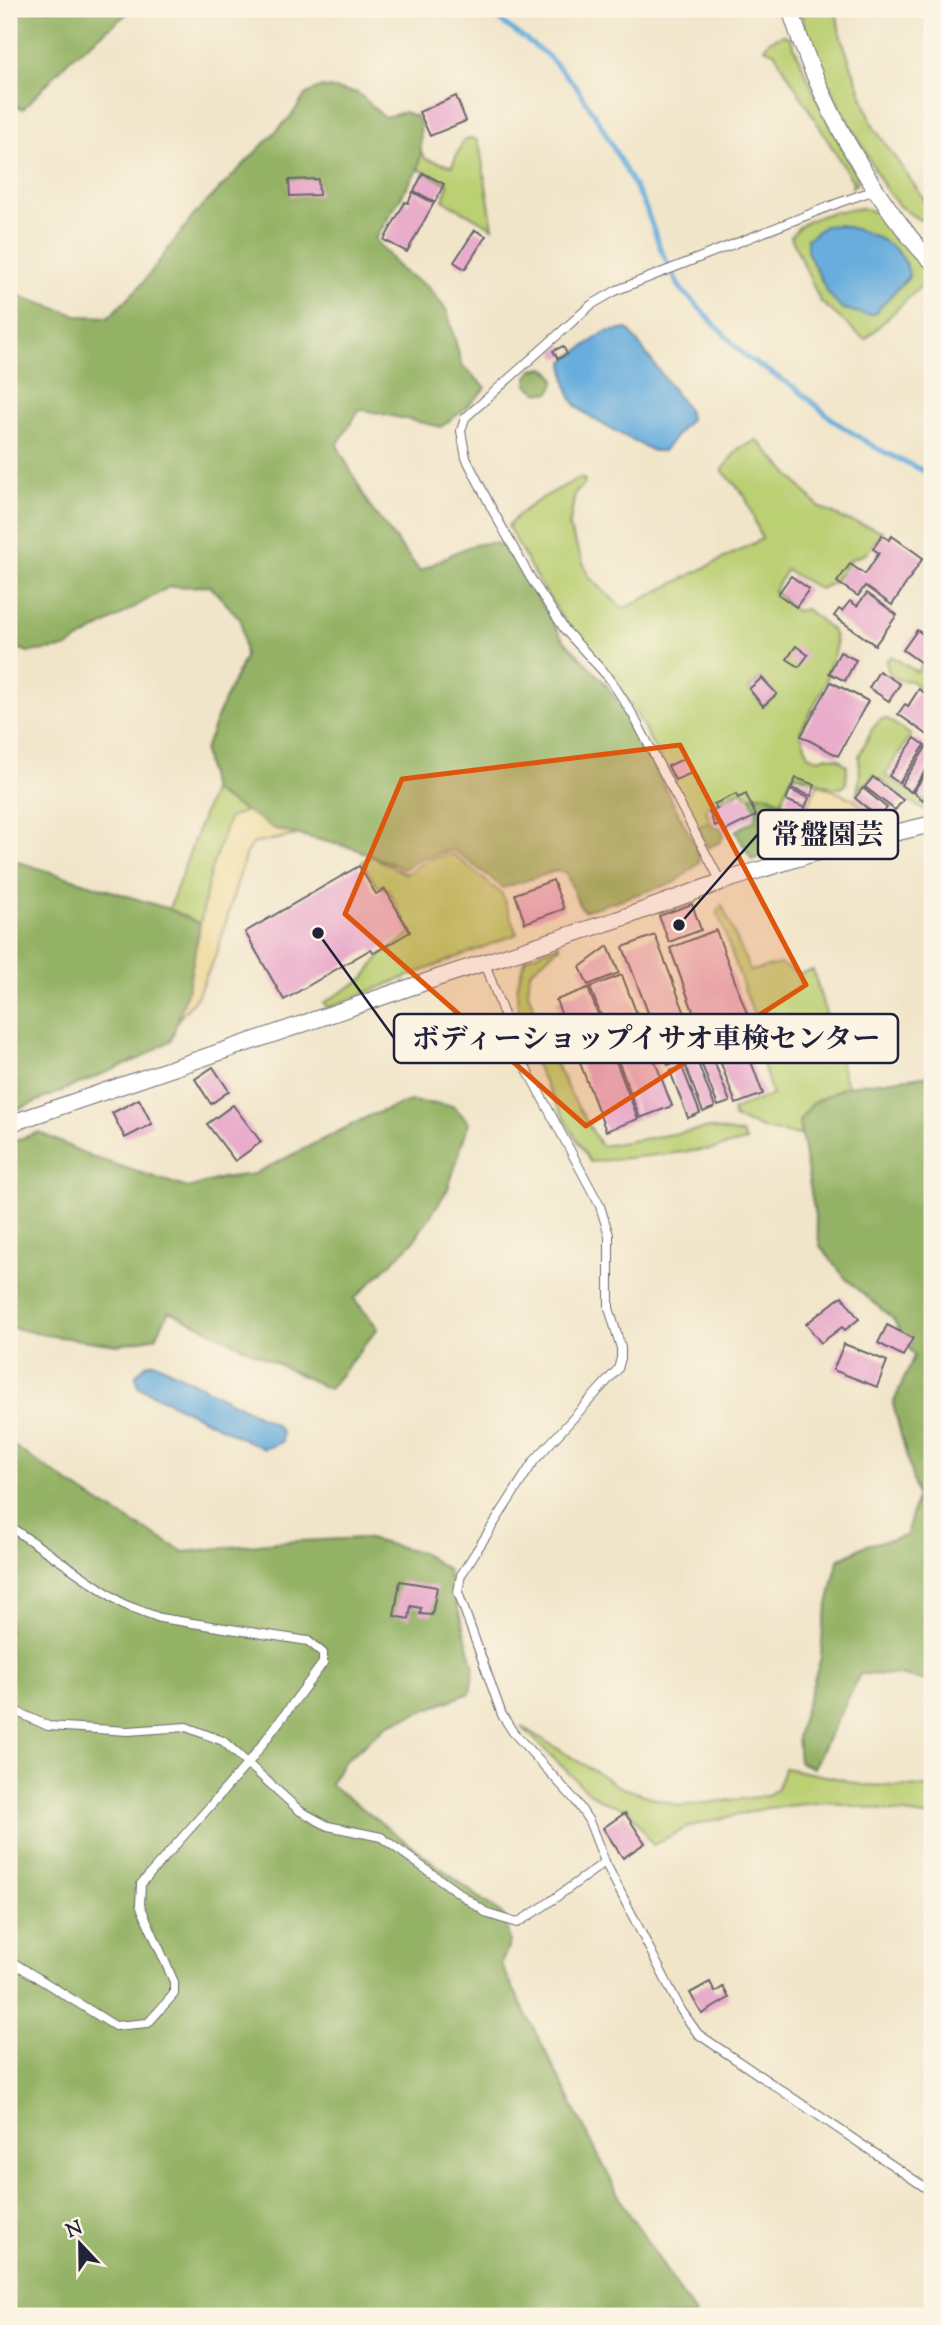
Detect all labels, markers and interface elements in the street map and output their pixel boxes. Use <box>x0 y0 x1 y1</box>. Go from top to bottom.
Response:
callout: 常盤園芸 <box>758 810 898 859</box>
text: 常盤園芸 <box>772 817 884 857</box>
callout: ボディーショップイサオ車検センター <box>394 1014 898 1063</box>
text: ボディーショップイサオ車検センター <box>412 1021 880 1061</box>
north arrow <box>46 2210 116 2280</box>
text: N <box>62 2215 87 2246</box>

